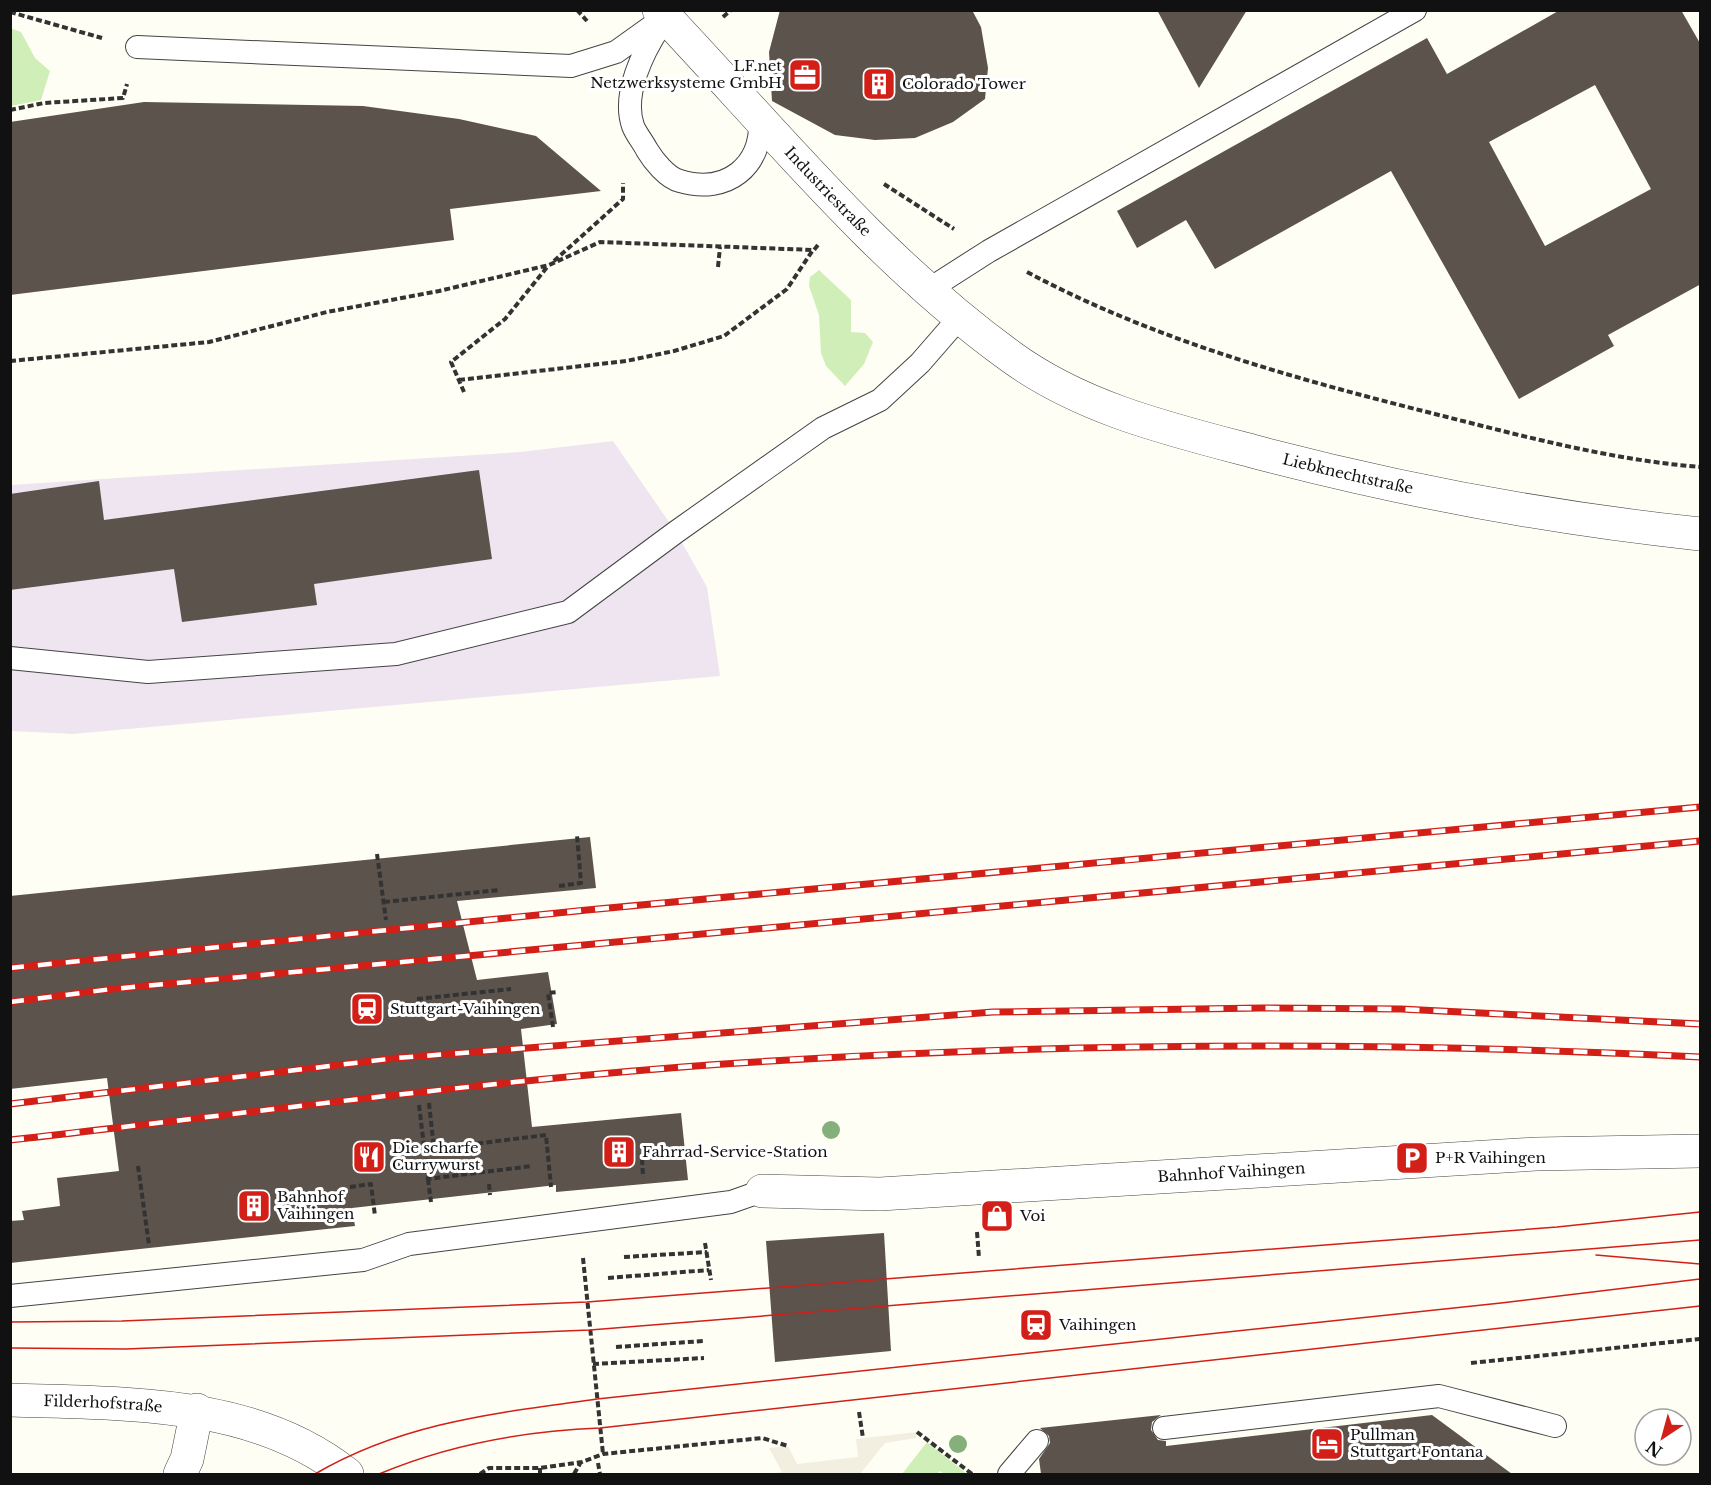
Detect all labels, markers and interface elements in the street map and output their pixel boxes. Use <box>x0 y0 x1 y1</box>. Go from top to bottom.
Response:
place label: LF.net Netzwerksysteme GmbH <box>590 56 782 92</box>
office icon: LF.net Netzwerksysteme GmbH <box>787 57 823 93</box>
building icon: Colorado Tower <box>861 66 897 102</box>
place label: Colorado Tower <box>902 74 1027 93</box>
street label: Industriestraße <box>781 143 875 240</box>
street label: Liebknechtstraße <box>1281 449 1415 498</box>
station icon: Stuttgart-Vaihingen <box>349 991 385 1027</box>
place label: Stuttgart-Vaihingen <box>390 999 540 1018</box>
building icon: Fahrrad-Service-Station <box>601 1134 637 1170</box>
place label: Die scharfe Currywurst <box>392 1138 481 1174</box>
restaurant icon: Die scharfe Currywurst <box>351 1139 387 1175</box>
parking icon: P+R Vaihingen <box>1394 1140 1430 1176</box>
place label: Fahrrad-Service-Station <box>642 1142 828 1161</box>
place label: P+R Vaihingen <box>1435 1148 1546 1167</box>
street label: Bahnhof Vaihingen <box>1157 1158 1306 1186</box>
place label: Bahnhof Vaihingen <box>276 1187 354 1223</box>
building icon: Bahnhof Vaihingen <box>236 1188 272 1224</box>
shop icon: Voi <box>979 1198 1015 1234</box>
place label: Voi <box>1019 1206 1045 1225</box>
station icon: Vaihingen <box>1018 1307 1054 1343</box>
place label: Vaihingen <box>1058 1315 1136 1334</box>
street label: Filderhofstraße <box>43 1391 163 1416</box>
north arrow <box>1633 1407 1693 1467</box>
place label: Pullman Stuttgart Fontana <box>1350 1425 1484 1461</box>
hotel icon: Pullman Stuttgart Fontana <box>1309 1426 1345 1462</box>
text: N <box>1642 1437 1666 1462</box>

